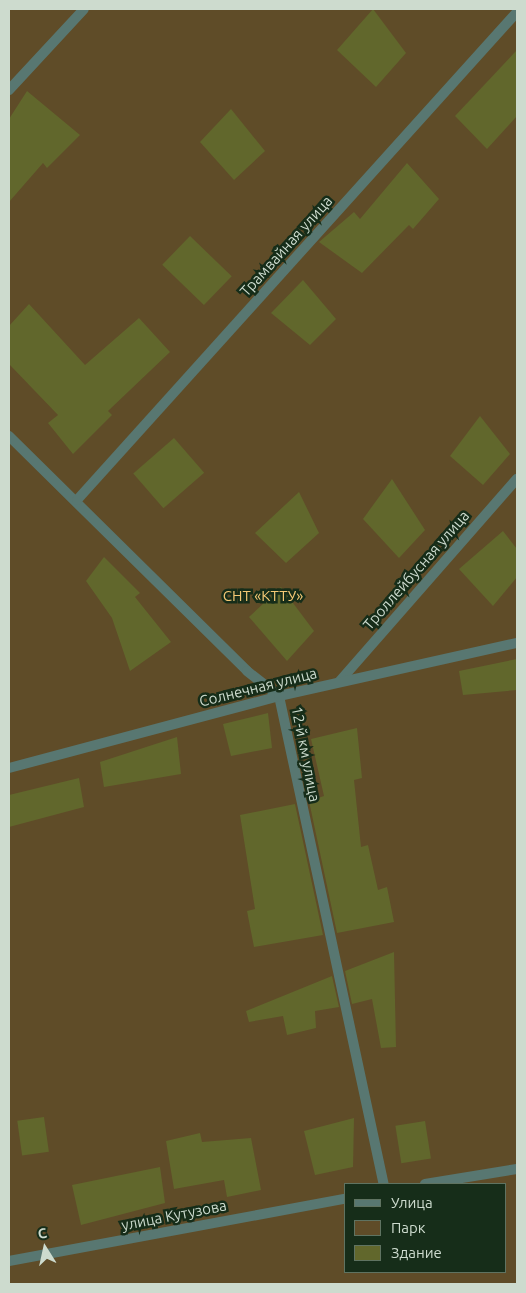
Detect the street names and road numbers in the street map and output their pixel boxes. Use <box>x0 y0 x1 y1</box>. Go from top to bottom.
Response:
street label: Трамвайная улица <box>236 192 336 300</box>
street label: Троллейбусная улица <box>359 507 473 633</box>
street label: Солнечная улица <box>197 664 319 710</box>
street label: 12-й км улица <box>288 705 324 803</box>
street label: улица Кутузова <box>120 1196 228 1234</box>

